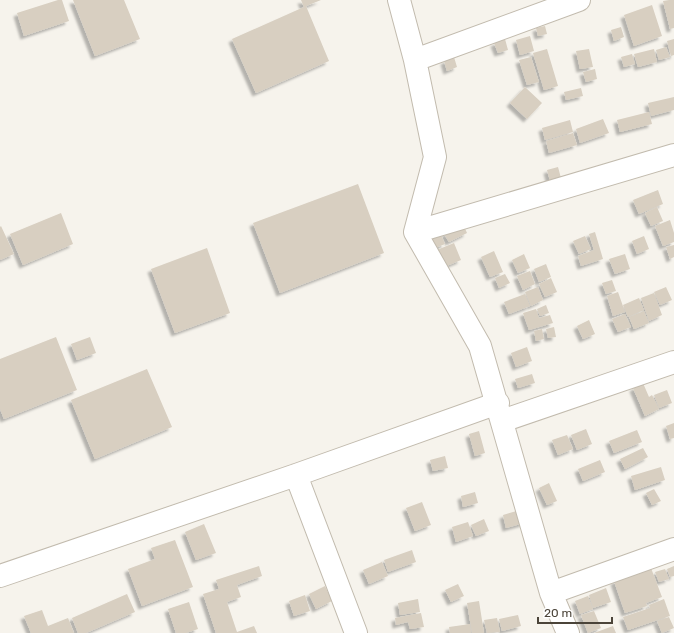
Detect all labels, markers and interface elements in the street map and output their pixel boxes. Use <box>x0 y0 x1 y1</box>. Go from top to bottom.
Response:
scale bar <box>538 599 612 625</box>
text: 20 m <box>544 606 572 620</box>

